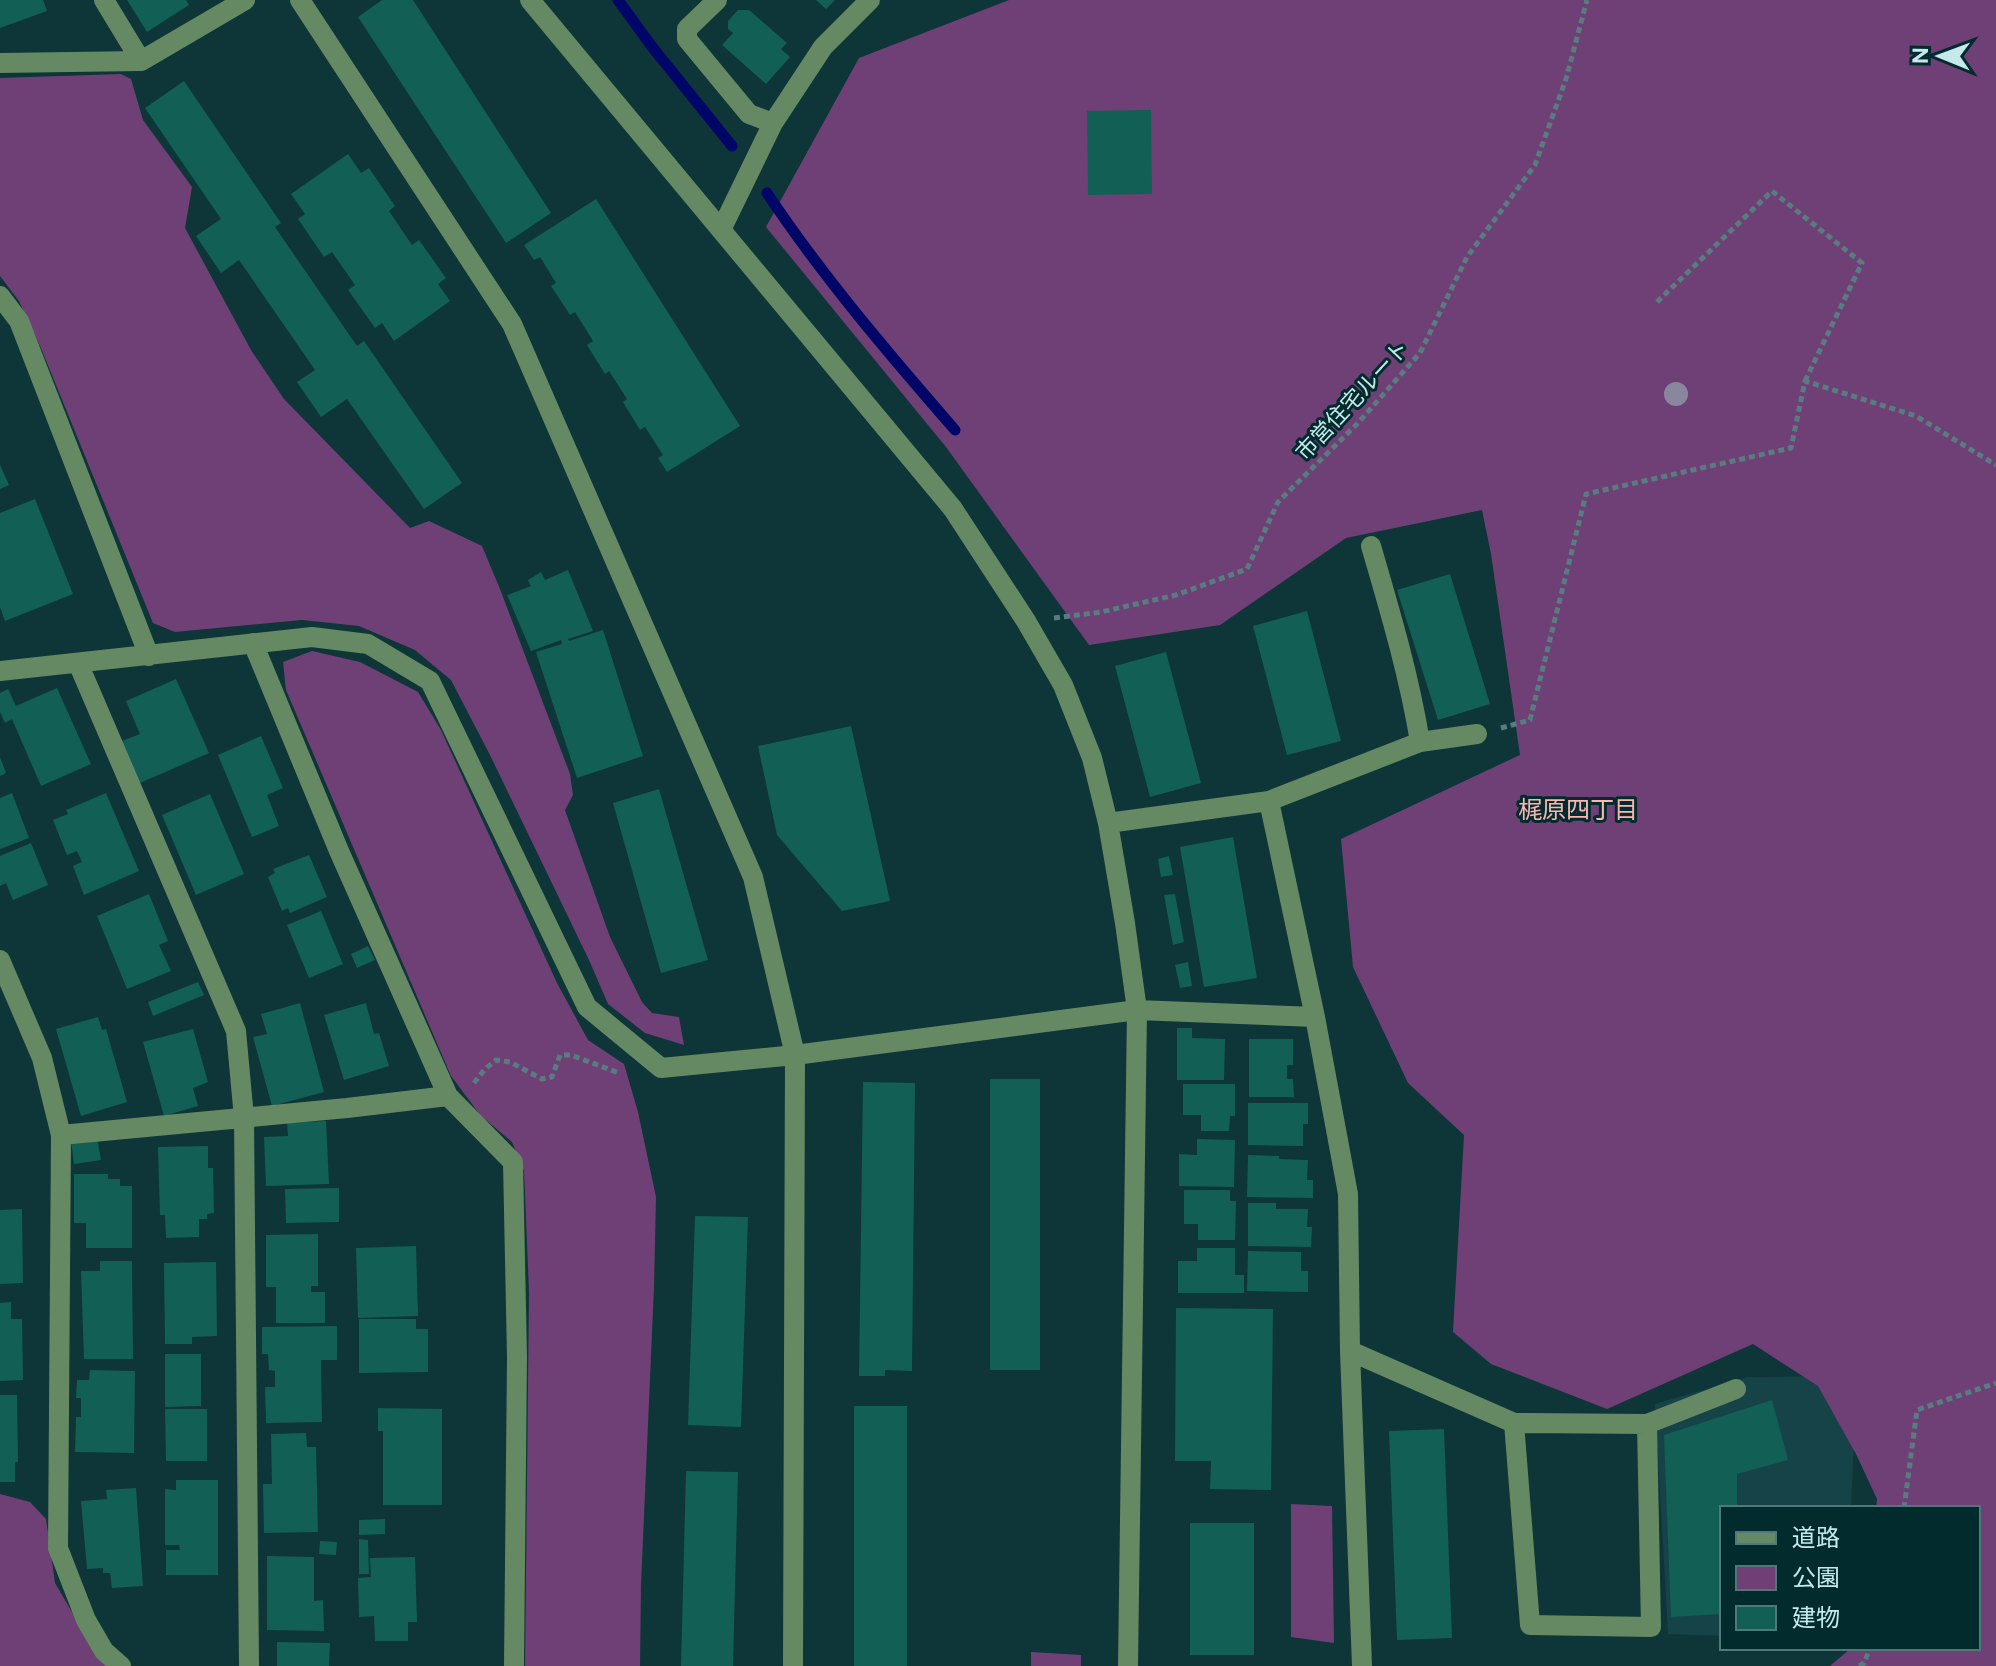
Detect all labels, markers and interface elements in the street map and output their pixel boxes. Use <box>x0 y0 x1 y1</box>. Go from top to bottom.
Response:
north arrow <box>1900 16 1980 96</box>
text: N <box>1907 47 1934 64</box>
street label: 市営住宅ルート <box>1290 335 1415 466</box>
district label: 梶原四丁目 <box>1518 795 1638 824</box>
legend <box>1720 1506 1980 1650</box>
text: 道路 <box>1792 1523 1840 1552</box>
text: 公園 <box>1792 1563 1840 1592</box>
text: 建物 <box>1792 1603 1840 1632</box>

